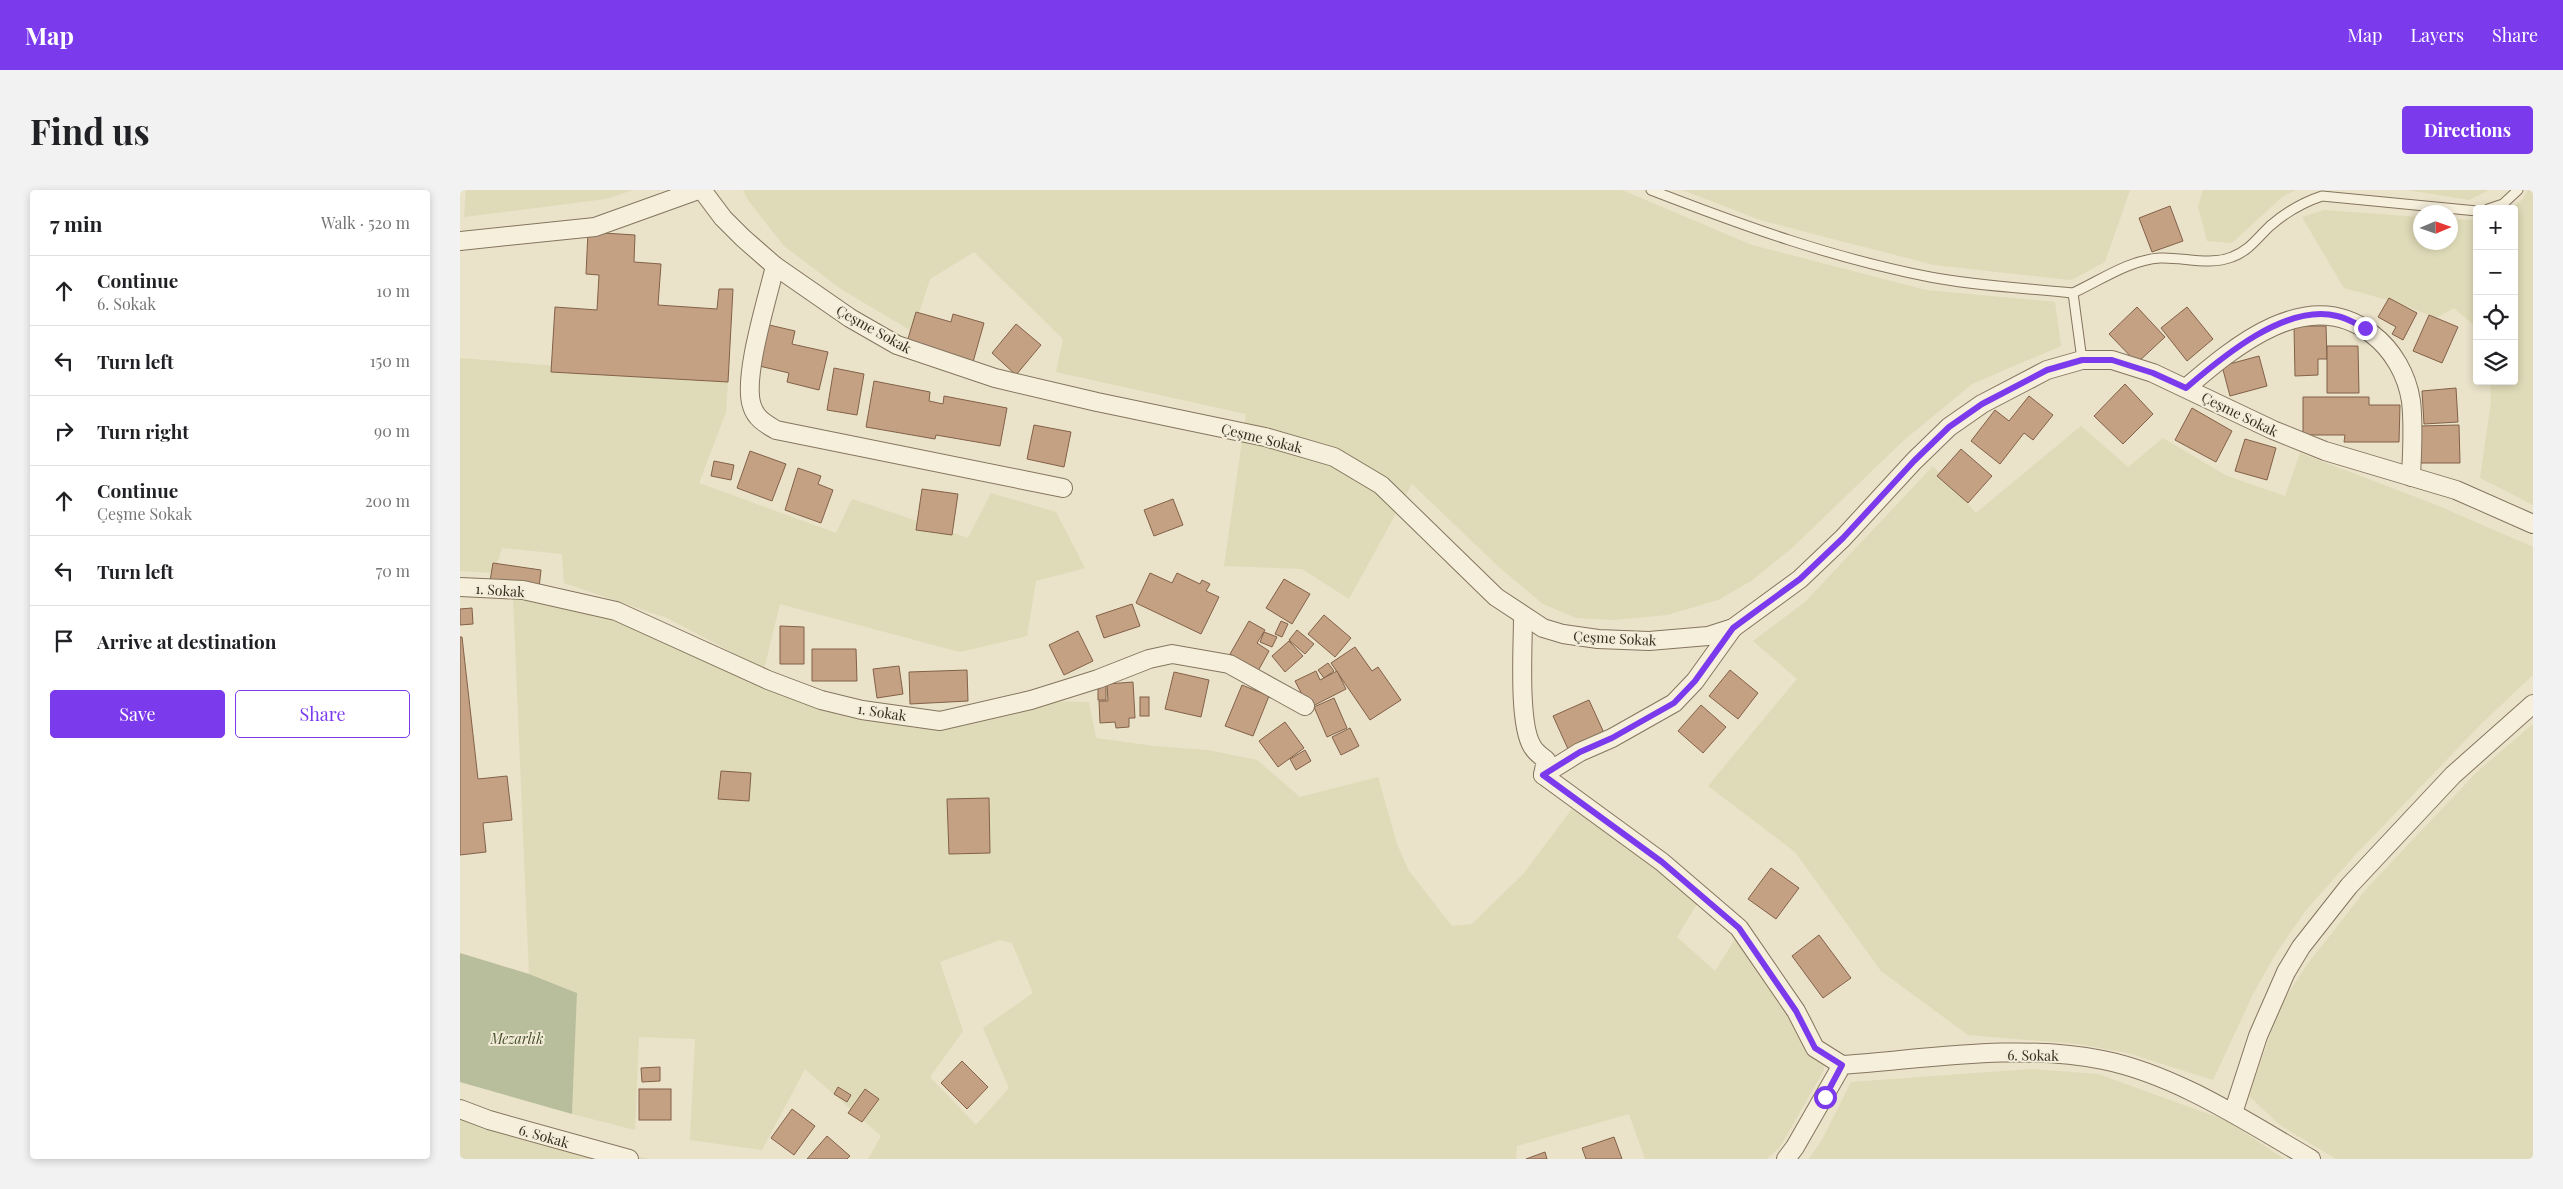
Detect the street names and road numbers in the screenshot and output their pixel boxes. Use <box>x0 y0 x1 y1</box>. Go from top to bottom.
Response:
street label: Çeşme Sokak <box>833 300 915 358</box>
street label: Çeşme Sokak <box>2198 387 2282 441</box>
street label: Çeşme Sokak <box>1219 419 1305 457</box>
street label: 1. Sokak <box>475 579 526 601</box>
street label: Çeşme Sokak <box>1573 626 1657 650</box>
street label: 1. Sokak <box>856 699 908 725</box>
street label: 6. Sokak <box>2007 1045 2059 1065</box>
street label: 6. Sokak <box>517 1120 572 1152</box>

